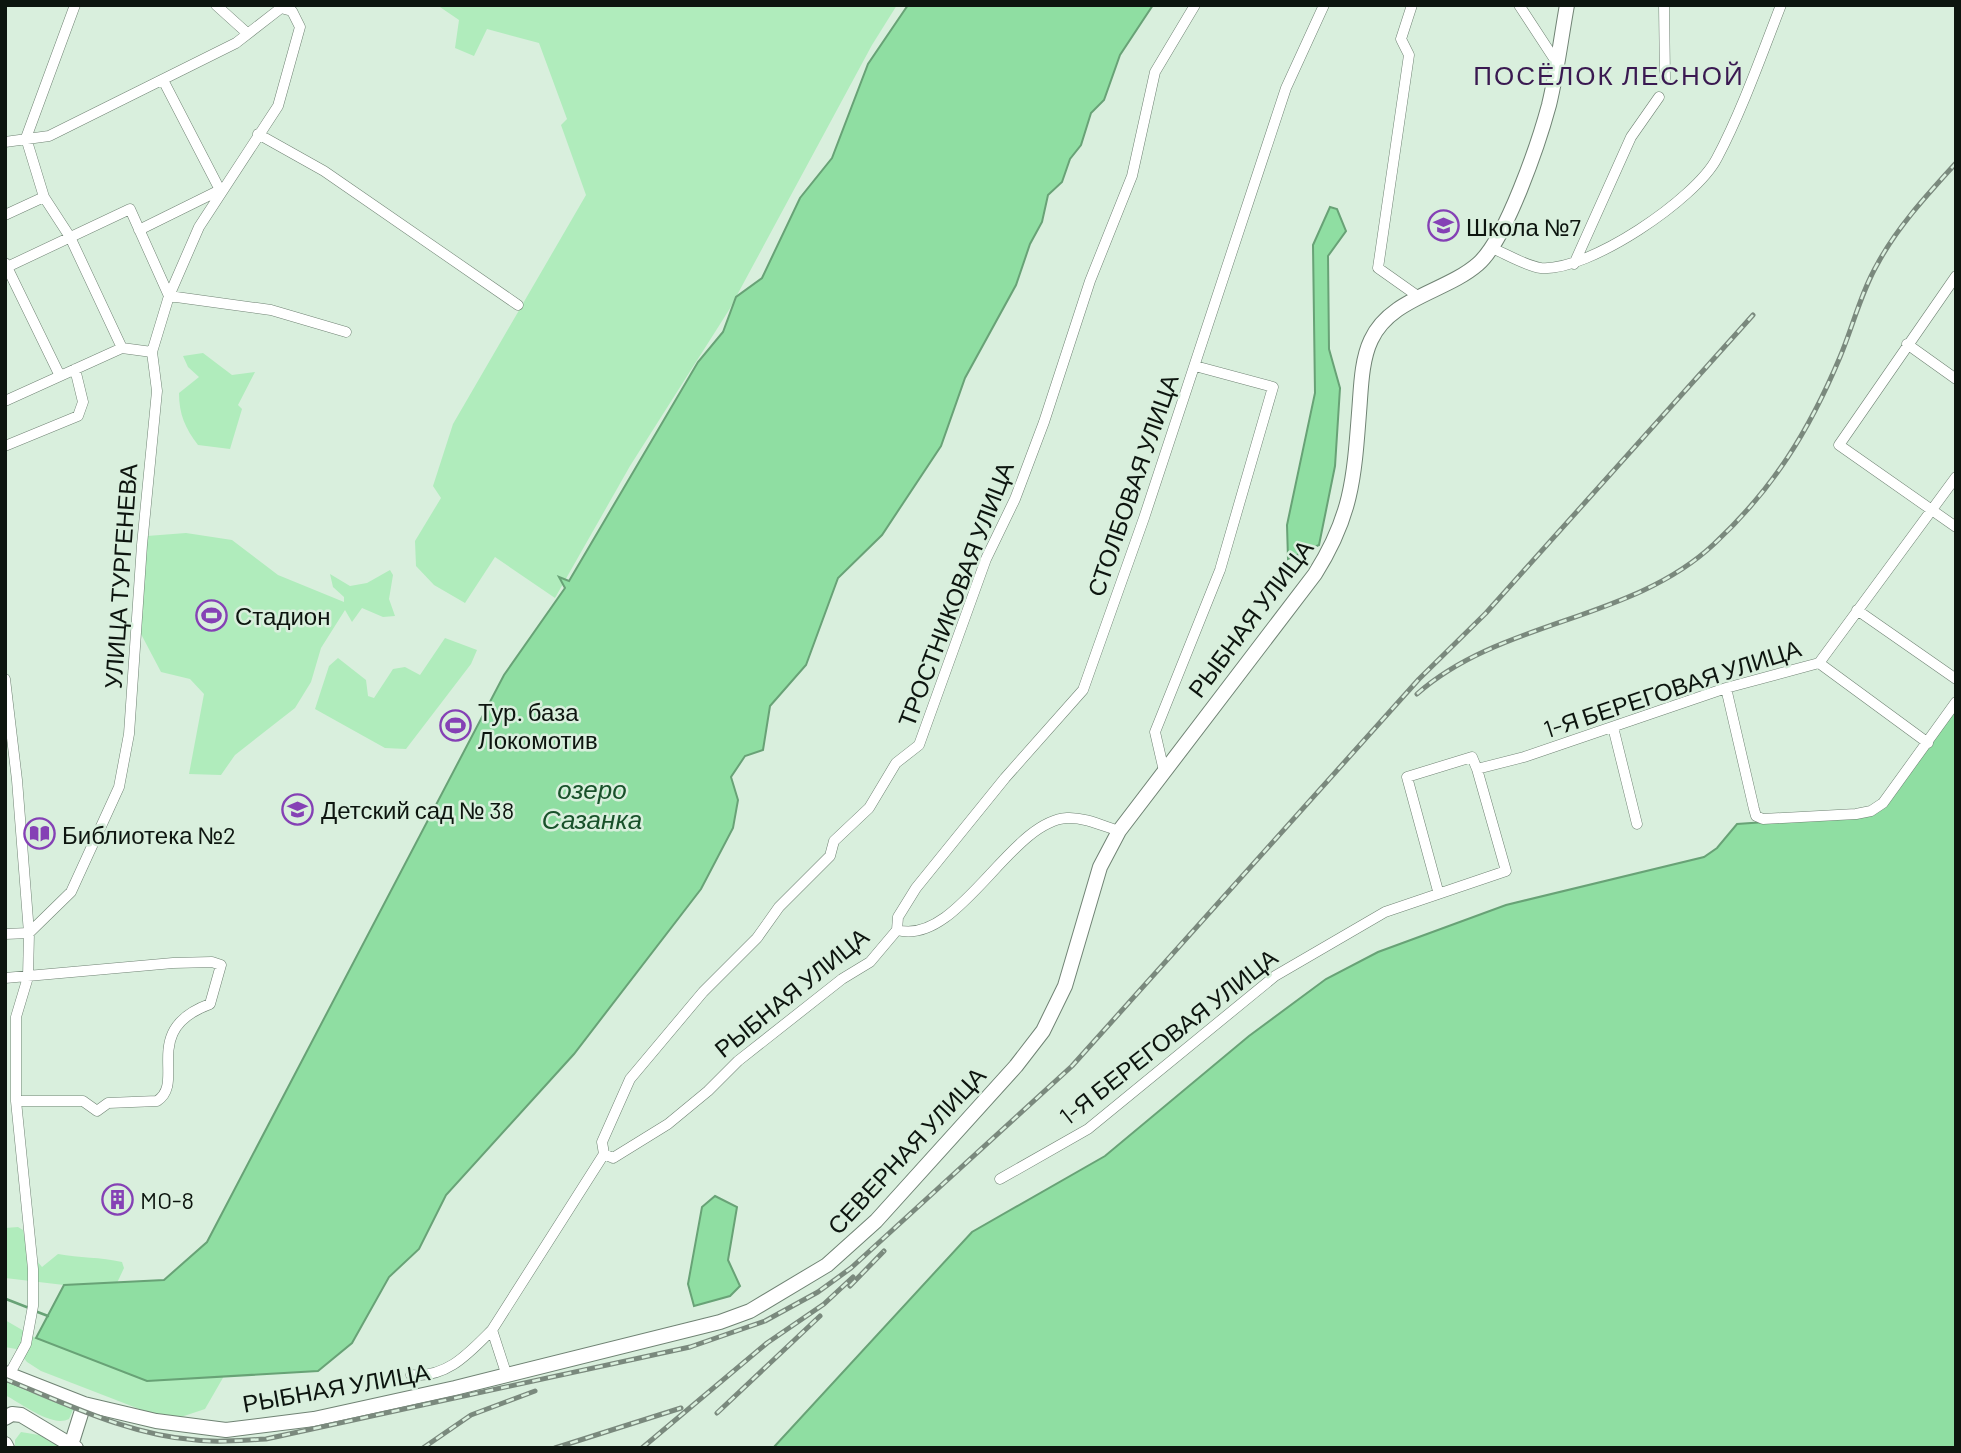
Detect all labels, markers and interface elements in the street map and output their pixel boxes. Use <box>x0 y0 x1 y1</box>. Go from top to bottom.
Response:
district label: ПОСЁЛОК ЛЕСНОЙ <box>1473 59 1745 90</box>
school or university icon: Школа №7 <box>1426 209 1460 243</box>
place label: Школа №7 <box>1466 212 1581 241</box>
street label: СТОЛБОВАЯ УЛИЦА <box>1080 370 1184 600</box>
street label: ТРОСТНИКОВАЯ УЛИЦА <box>891 457 1019 731</box>
street label: УЛИЦА ТУРГЕНЕВА <box>98 463 142 689</box>
street label: РЫБНАЯ УЛИЦА <box>1181 534 1319 702</box>
sports icon: Стадион <box>195 598 229 632</box>
place label: Стадион <box>235 601 330 630</box>
street label: 1-Я БЕРЕГОВАЯ УЛИЦА <box>1540 633 1804 743</box>
place label: Тур. база Локомотив <box>478 697 598 754</box>
sports icon: Тур. база Локомотив <box>438 708 472 742</box>
water label: озеро Сазанка <box>542 773 642 834</box>
school or university icon: Детский сад № 38 <box>281 792 315 826</box>
place label: Детский сад № 38 <box>321 795 514 824</box>
library icon: Библиотека №2 <box>22 817 56 851</box>
place label: Библиотека №2 <box>62 820 236 849</box>
street label: РЫБНАЯ УЛИЦА <box>708 921 874 1063</box>
street label: 1-Я БЕРЕГОВАЯ УЛИЦА <box>1053 942 1283 1130</box>
street label: СЕВЕРНАЯ УЛИЦА <box>821 1060 991 1240</box>
building icon: MO-8 <box>100 1182 134 1216</box>
place label: MO-8 <box>140 1185 194 1214</box>
street label: РЫБНАЯ УЛИЦА <box>240 1356 432 1418</box>

